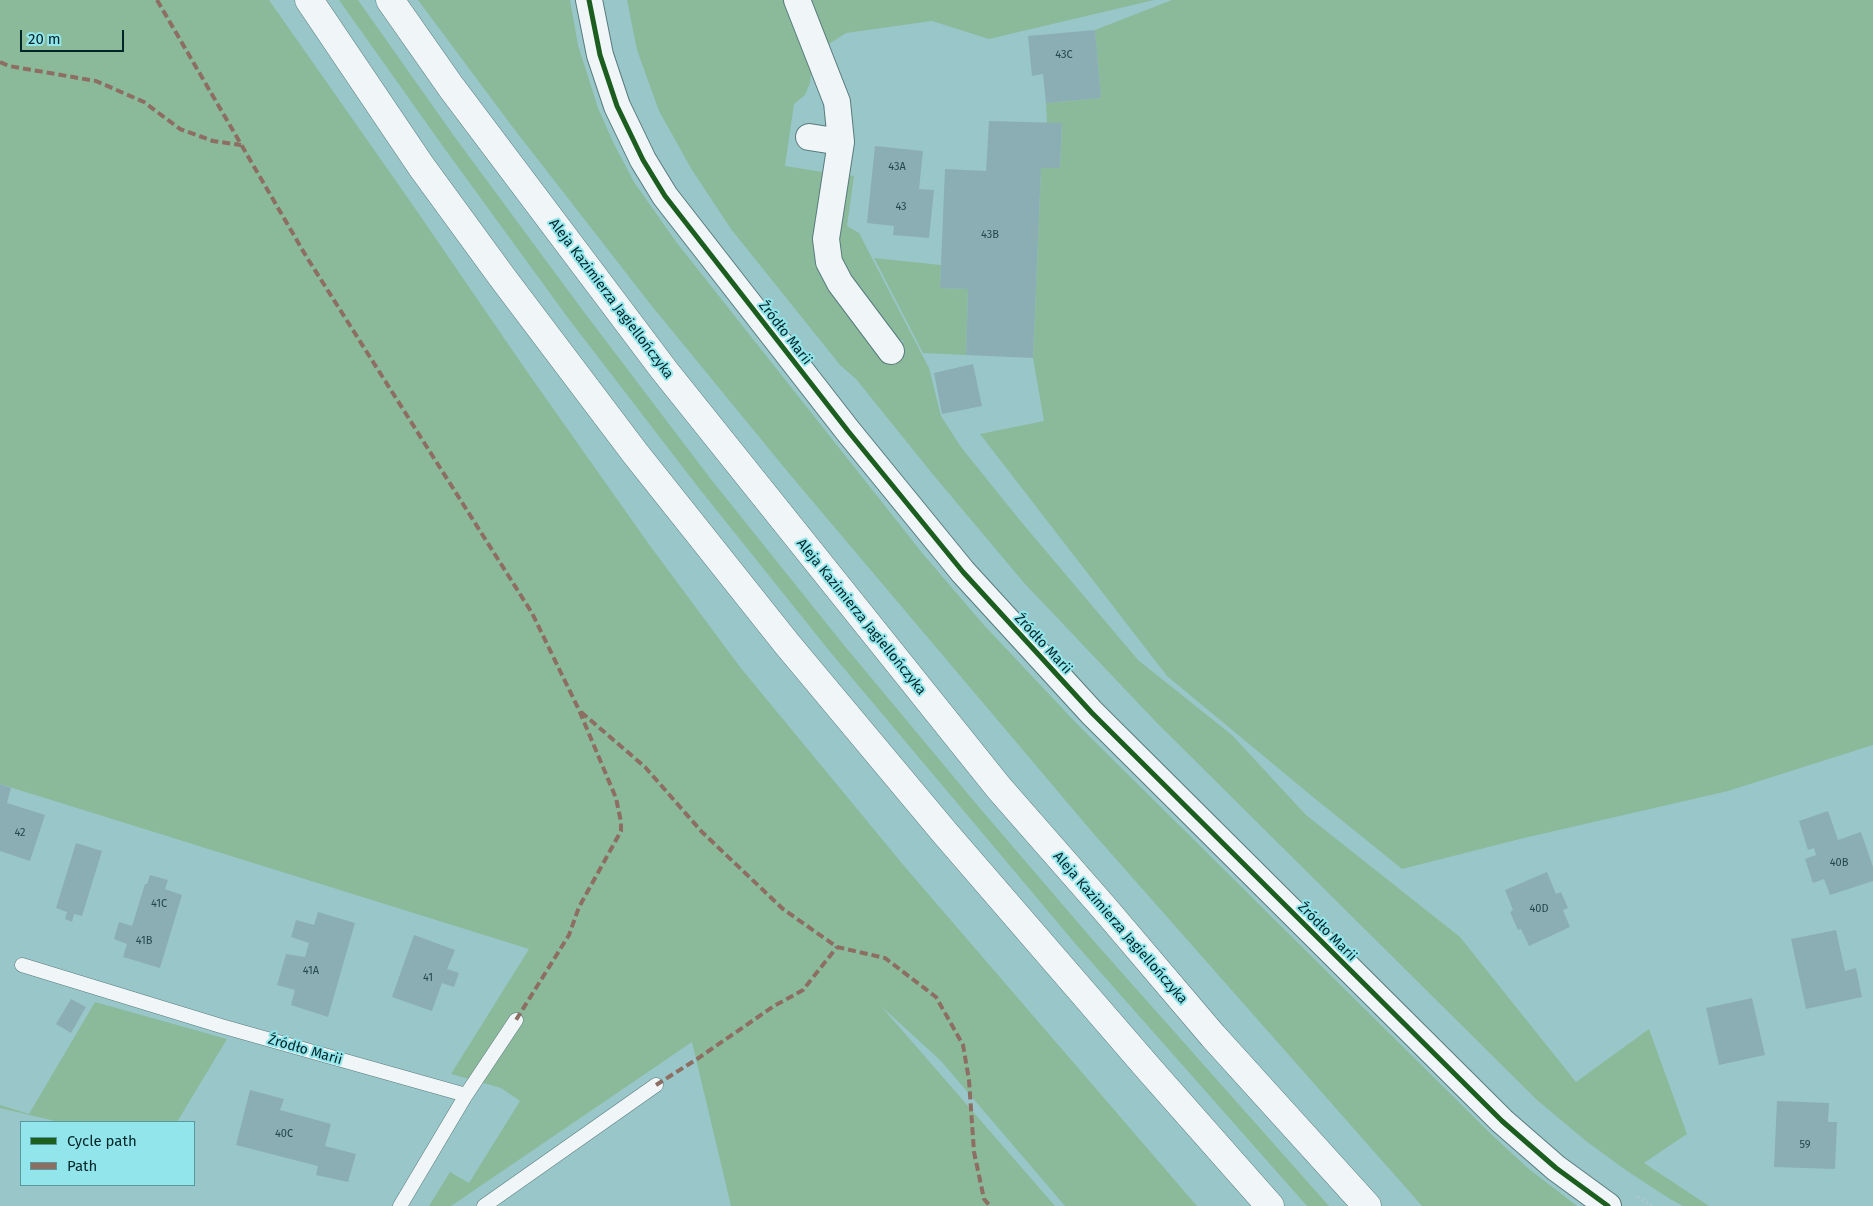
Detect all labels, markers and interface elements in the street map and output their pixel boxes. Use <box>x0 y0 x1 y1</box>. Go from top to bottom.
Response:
scale bar <box>22 20 126 52</box>
text: 20 m <box>28 30 61 48</box>
house number: 43C <box>1055 48 1073 62</box>
house number: 43A <box>888 160 906 174</box>
house number: 43 <box>895 200 907 214</box>
street label: Aleja Kazimierza Jagiellończyka <box>545 216 677 382</box>
house number: 43B <box>981 228 999 242</box>
street label: Źródło Marii <box>755 298 815 368</box>
street label: Aleja Kazimierza Jagiellończyka <box>793 535 929 699</box>
street label: Źródło Marii <box>1011 610 1075 678</box>
house number: 42 <box>14 826 26 840</box>
street label: Aleja Kazimierza Jagiellończyka <box>1049 848 1191 1008</box>
house number: 40B <box>1830 856 1848 870</box>
house number: 41C <box>151 897 167 911</box>
street label: Źródło Marii <box>1294 899 1360 965</box>
house number: 40D <box>1529 902 1549 916</box>
house number: 41B <box>136 934 152 948</box>
house number: 41A <box>303 964 319 978</box>
house number: 41 <box>423 971 433 985</box>
street label: Źródło Marii <box>266 1031 344 1069</box>
legend <box>20 1121 195 1186</box>
house number: 40C <box>275 1127 293 1141</box>
text: Cycle path <box>67 1132 137 1150</box>
house number: 59 <box>1799 1138 1811 1152</box>
text: Path <box>67 1157 97 1175</box>

